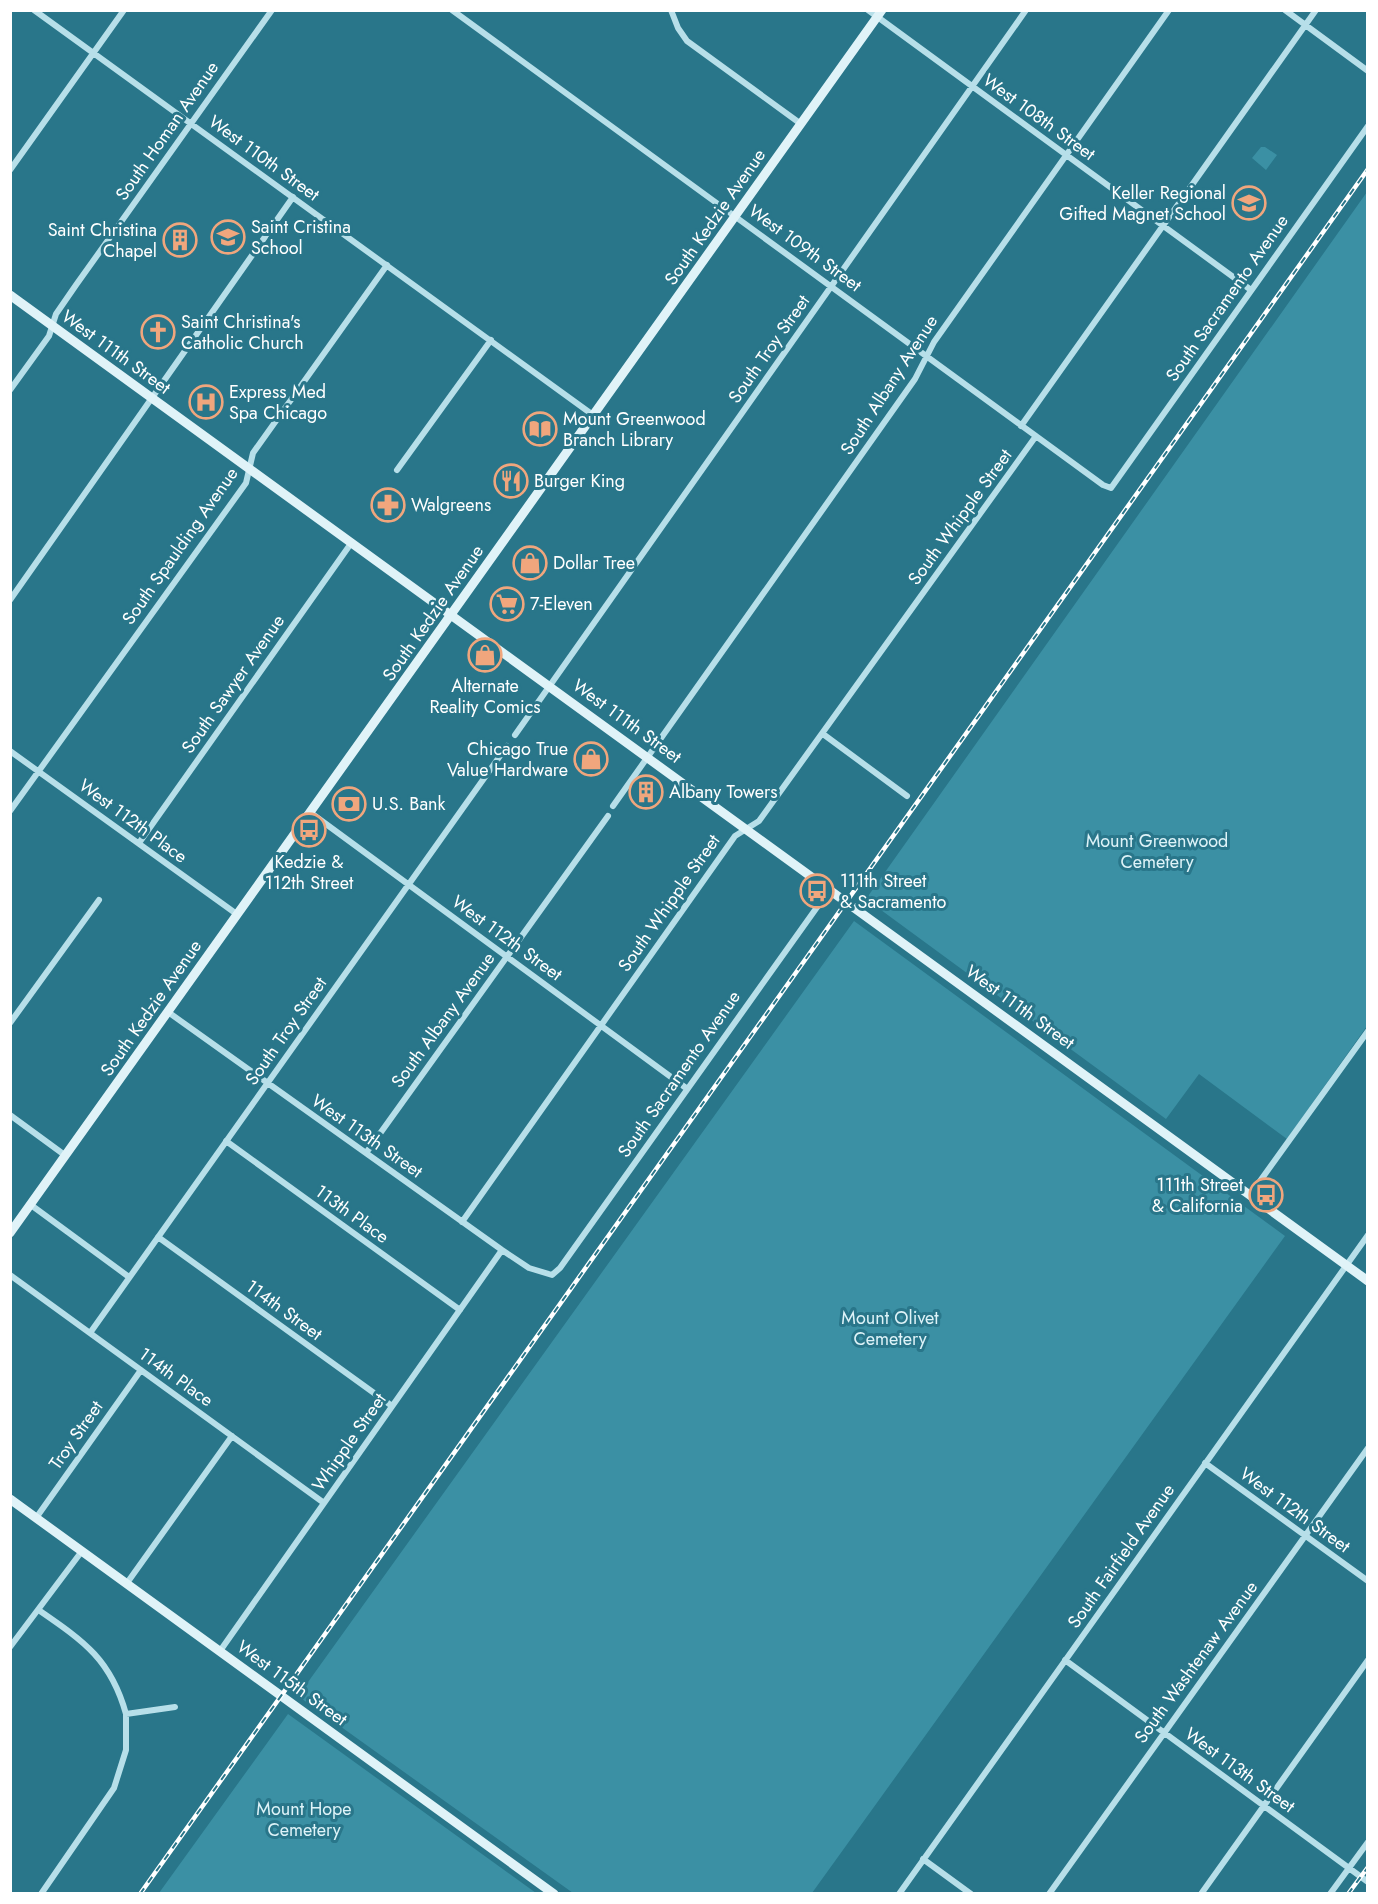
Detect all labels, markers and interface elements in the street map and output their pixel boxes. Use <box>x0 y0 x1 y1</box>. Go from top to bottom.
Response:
street label: South Homan Avenue <box>109 56 225 206</box>
street label: West 108th Street <box>977 67 1101 167</box>
street label: West 110th Street <box>203 109 325 208</box>
street label: South Kedzie Avenue <box>658 144 772 290</box>
place label: Keller Regional Gifted Magnet School <box>1059 180 1226 227</box>
school or university icon: Keller Regional Gifted Magnet School <box>1231 185 1267 221</box>
street label: West 109th Street <box>743 198 867 298</box>
street label: South Sacramento Avenue <box>1159 209 1295 387</box>
place label: Saint Cristina School <box>251 214 351 261</box>
place label: Saint Christina Chapel <box>48 217 157 264</box>
school or university icon: Saint Cristina School <box>210 219 246 255</box>
building icon: Saint Christina Chapel <box>162 222 198 258</box>
street label: South Troy Street <box>722 289 816 408</box>
street label: West 111th Street <box>56 304 176 401</box>
place label: Saint Christina's Catholic Church <box>181 309 304 356</box>
street label: South Albany Avenue <box>834 310 944 460</box>
church icon: Saint Christina's Catholic Church <box>140 314 176 350</box>
place label: Express Med Spa Chicago <box>229 379 327 426</box>
hospital icon: Express Med Spa Chicago <box>188 384 224 420</box>
place label: Mount Greenwood Branch Library <box>563 406 706 453</box>
library icon: Mount Greenwood Branch Library <box>522 411 558 447</box>
street label: South Whipple Street <box>902 443 1019 590</box>
street label: South Spaulding Avenue <box>116 462 244 630</box>
restaurant icon: Burger King <box>493 463 529 499</box>
place label: Burger King <box>534 468 625 494</box>
pharmacy icon: Walgreens <box>370 487 406 523</box>
place label: Walgreens <box>411 492 491 518</box>
street label: South Kedzie Avenue <box>376 540 490 686</box>
shop icon: Dollar Tree <box>512 545 548 581</box>
place label: Dollar Tree <box>553 550 635 576</box>
supermarket icon: 7-Eleven <box>489 586 525 622</box>
place label: 7-Eleven <box>530 591 593 617</box>
street label: South Sawyer Avenue <box>175 609 291 759</box>
shop icon: Alternate Reality Comics <box>467 637 503 673</box>
place label: Alternate Reality Comics <box>429 673 541 720</box>
street label: West 111th Street <box>567 673 687 770</box>
place label: Chicago True Value Hardware <box>447 736 568 783</box>
shop icon: Chicago True Value Hardware <box>573 741 609 777</box>
street label: West 112th Place <box>73 773 193 869</box>
building icon: Albany Towers <box>628 774 664 810</box>
place label: Albany Towers <box>669 779 777 805</box>
bank icon: U.S. Bank <box>331 786 367 822</box>
place label: U.S. Bank <box>372 791 445 817</box>
bus stop icon: Kedzie & 112th Street <box>291 812 327 848</box>
street label: South Whipple Street <box>612 828 727 977</box>
park label: Mount Greenwood Cemetery <box>1086 828 1228 875</box>
place label: Kedzie & 112th Street <box>265 849 354 896</box>
place label: 111th Street & Sacramento <box>840 868 947 915</box>
bus stop icon: 111th Street & Sacramento <box>799 873 835 909</box>
street label: West 112th Street <box>446 889 568 987</box>
street label: South Kedzie Avenue <box>94 935 208 1081</box>
street label: South Albany Avenue <box>385 947 501 1093</box>
street label: West 111th Street <box>960 959 1080 1056</box>
street label: South Troy Street <box>239 971 333 1090</box>
street label: South Sacramento Avenue <box>611 985 747 1163</box>
street label: West 113th Street <box>306 1088 429 1185</box>
place label: 111th Street & California <box>1152 1172 1244 1219</box>
bus stop icon: 111th Street & California <box>1248 1177 1284 1213</box>
street label: 113th Place <box>310 1178 394 1250</box>
street label: 114th Street <box>240 1273 328 1347</box>
park label: Mount Olivet Cemetery <box>841 1305 939 1352</box>
street label: 114th Place <box>133 1341 219 1413</box>
street label: Whipple Street <box>306 1387 393 1496</box>
street label: Troy Street <box>43 1395 110 1475</box>
street label: West 112th Street <box>1234 1461 1356 1559</box>
street label: South Fairfield Avenue <box>1061 1478 1181 1634</box>
street label: South Washtenaw Avenue <box>1128 1575 1264 1749</box>
street label: West 115th Street <box>231 1634 353 1732</box>
street label: West 113th Street <box>1179 1721 1301 1819</box>
park label: Mount Hope Cemetery <box>256 1796 352 1843</box>

